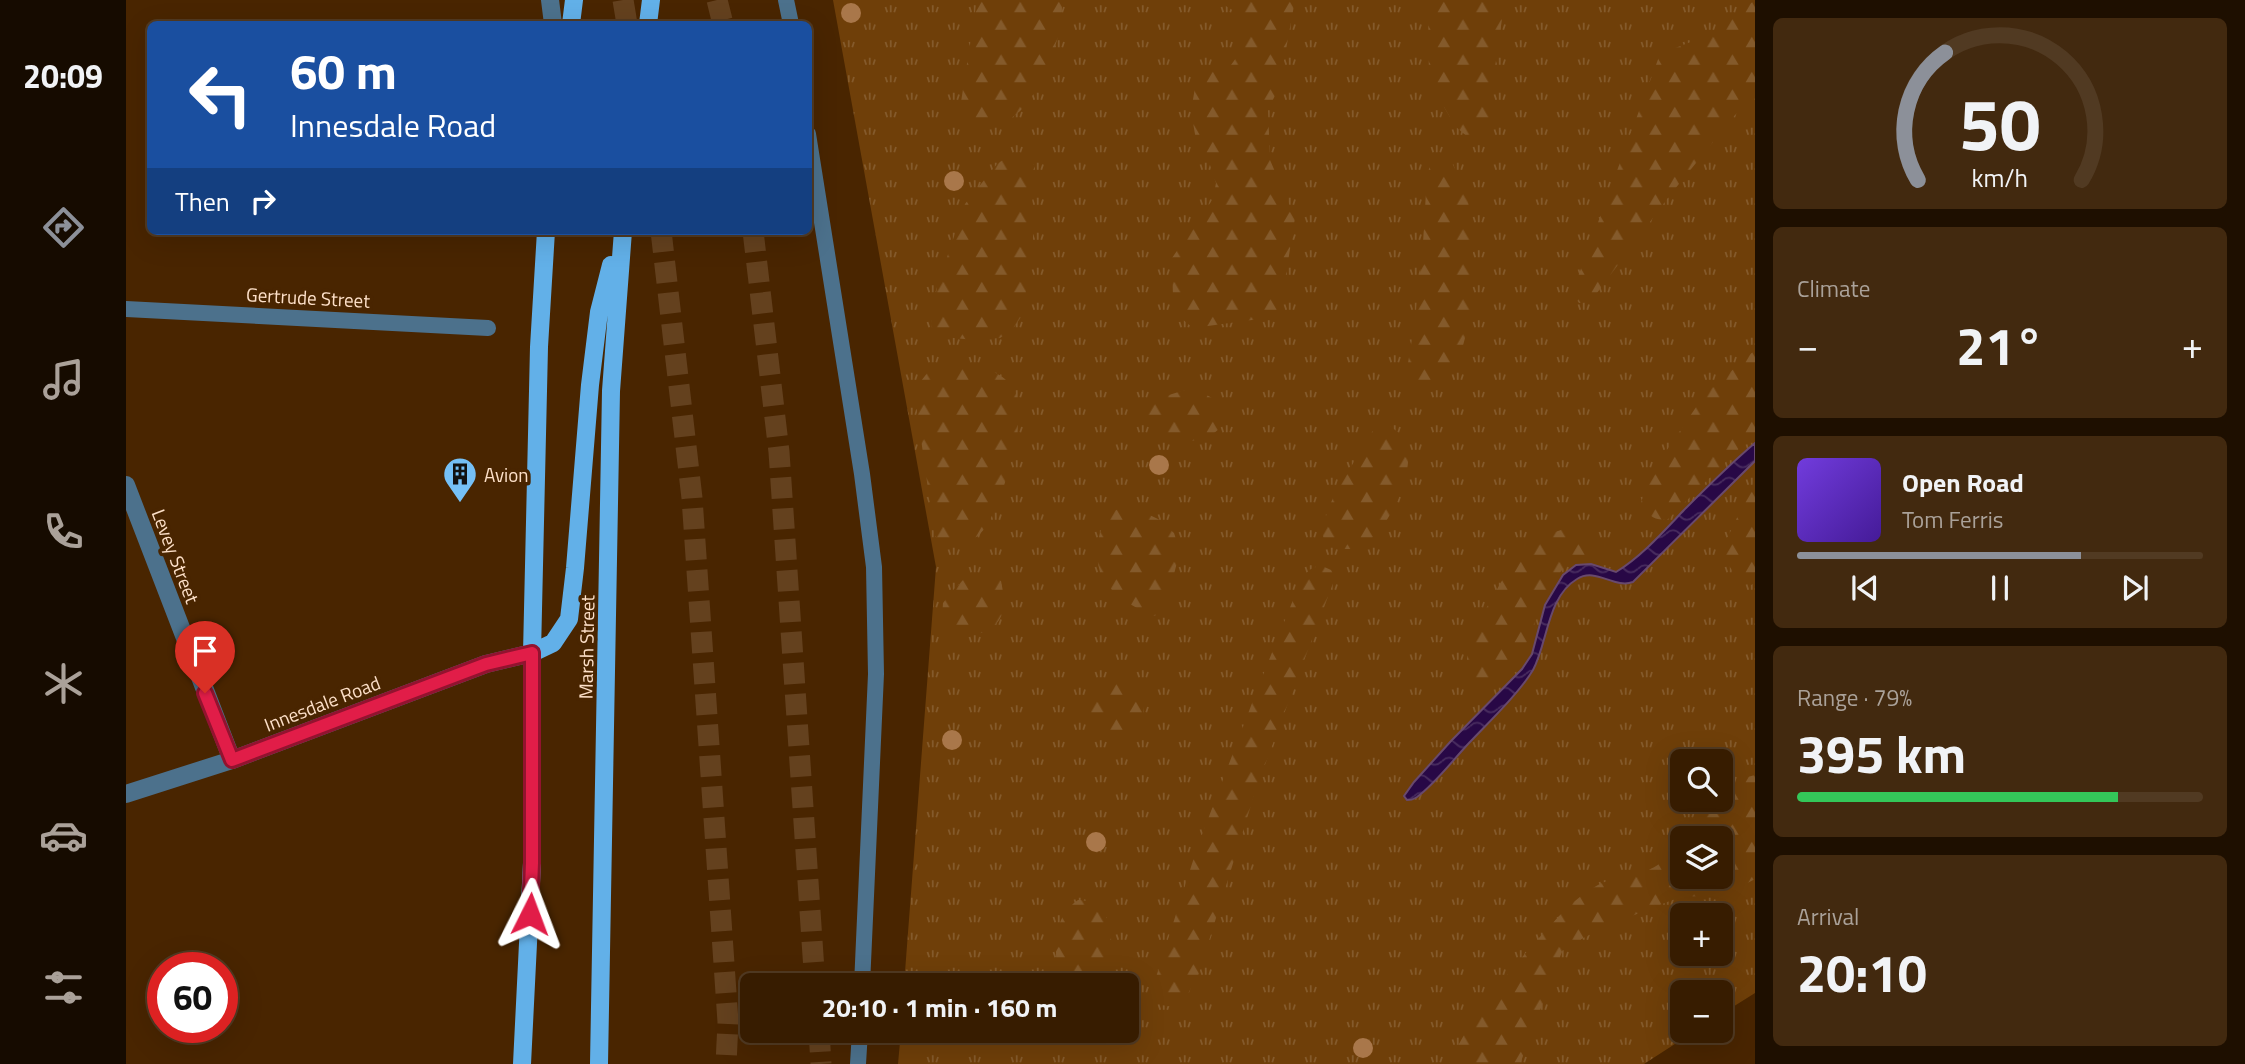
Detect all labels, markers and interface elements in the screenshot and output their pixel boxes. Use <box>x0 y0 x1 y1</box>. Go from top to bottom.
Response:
text: 60 m <box>290 33 397 108</box>
icon: left <box>175 49 266 140</box>
text: 20:09 <box>23 52 103 100</box>
text: 50 <box>1959 68 2041 178</box>
text: Innesdale Road <box>290 101 496 149</box>
text: km/h <box>1972 158 2028 196</box>
text: Then <box>175 182 230 221</box>
icon: right <box>244 182 282 220</box>
icon: directions <box>39 203 88 252</box>
text: Climate <box>1797 271 1870 306</box>
street label: Gertrude Street <box>245 279 371 315</box>
text: 21° <box>1956 306 2044 385</box>
text: − <box>1797 316 1818 374</box>
text: + <box>2182 316 2203 374</box>
icon: music <box>39 355 88 404</box>
building icon: Avion <box>441 455 479 504</box>
place label: Avion <box>484 460 529 489</box>
text: Open Road <box>1902 463 2024 502</box>
text: Tom Ferris <box>1902 502 2003 537</box>
street label: Levey Street <box>145 505 207 608</box>
icon: phone <box>39 507 88 556</box>
icon: previous <box>1846 569 1884 607</box>
icon: pause <box>1981 569 2019 607</box>
icon: next <box>2116 569 2154 607</box>
street label: Marsh Street <box>571 594 601 699</box>
pin <box>175 621 235 693</box>
icon: arrive <box>186 632 224 670</box>
icon: climate <box>39 659 88 708</box>
street label: Innesdale Road <box>260 668 384 738</box>
text: Range · 79% <box>1797 680 1912 715</box>
text: 395 km <box>1797 714 1966 793</box>
map controls <box>1670 749 1733 1043</box>
button: search <box>1670 749 1733 812</box>
icon: car <box>39 811 88 860</box>
button: layers <box>1670 826 1733 889</box>
position arrow <box>493 877 567 951</box>
text: Arrival <box>1797 899 1859 934</box>
button: + <box>1670 903 1733 966</box>
text: 20:10 <box>1797 933 1927 1012</box>
speed limit sign: 60 <box>147 952 238 1043</box>
icon: filters <box>39 963 88 1012</box>
button: − <box>1670 980 1733 1043</box>
text: 20:10 · 1 min · 160 m <box>822 988 1057 1027</box>

